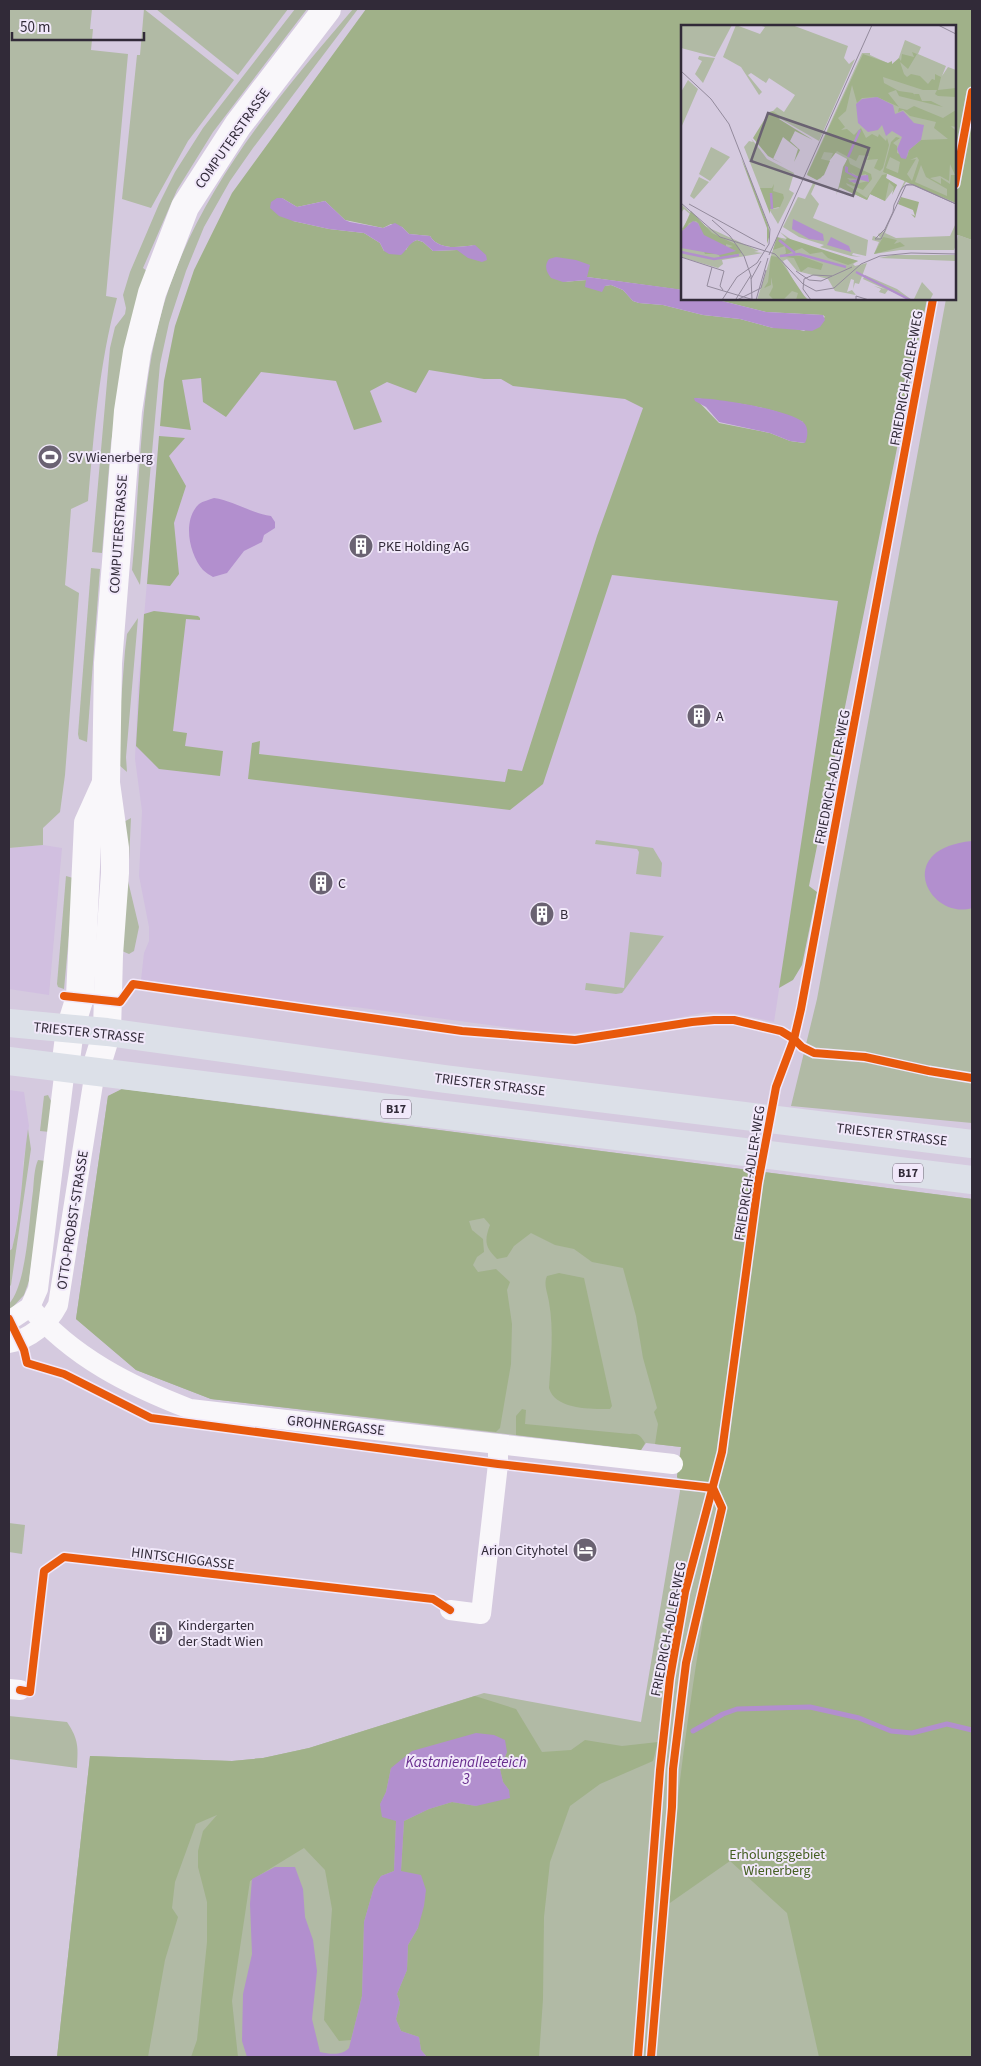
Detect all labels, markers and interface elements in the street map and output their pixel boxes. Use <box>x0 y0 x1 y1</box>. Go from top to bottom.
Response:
scale bar <box>12 10 145 42</box>
text: 50 m <box>20 17 50 38</box>
inset map <box>681 25 956 300</box>
street label: COMPUTERSTRASSE <box>190 84 275 193</box>
street label: FRIEDRICH-ADLER-WEG <box>885 309 929 447</box>
sports icon: SV Wienerberg <box>37 444 63 470</box>
place label: SV Wienerberg <box>68 448 153 468</box>
street label: COMPUTERSTRASSE <box>105 474 133 594</box>
building icon: PKE Holding AG <box>348 533 374 559</box>
place label: PKE Holding AG <box>378 537 469 557</box>
building icon: A <box>686 703 712 729</box>
place label: A <box>716 707 724 727</box>
street label: FRIEDRICH-ADLER-WEG <box>810 708 856 846</box>
building icon: C <box>308 870 334 896</box>
place label: C <box>338 874 346 894</box>
building icon: B <box>529 901 555 927</box>
place label: B <box>560 905 568 925</box>
street label: TRIESTER STRASSE <box>32 1017 146 1049</box>
street label: TRIESTER STRASSE <box>433 1068 547 1102</box>
road number: B17 <box>381 1100 411 1118</box>
street label: FRIEDRICH-ADLER-WEG <box>729 1104 771 1242</box>
street label: TRIESTER STRASSE <box>835 1118 949 1152</box>
street label: OTTO-PROBST-STRASSE <box>52 1149 94 1291</box>
road number: B17 <box>893 1164 923 1182</box>
street label: GROHNERGASSE <box>286 1411 386 1441</box>
hotel icon: Arion Cityhotel <box>572 1537 598 1563</box>
place label: Arion Cityhotel <box>481 1541 568 1561</box>
street label: HINTSCHIGGASSE <box>130 1543 236 1575</box>
street label: FRIEDRICH-ADLER-WEG <box>646 1560 692 1698</box>
place label: Kindergarten der Stadt Wien <box>178 1616 263 1652</box>
building icon: Kindergarten der Stadt Wien <box>148 1620 174 1646</box>
water label: Kastanienalleeteich 3 <box>406 1752 527 1790</box>
park label: Erholungsgebiet Wienerberg <box>729 1845 825 1881</box>

